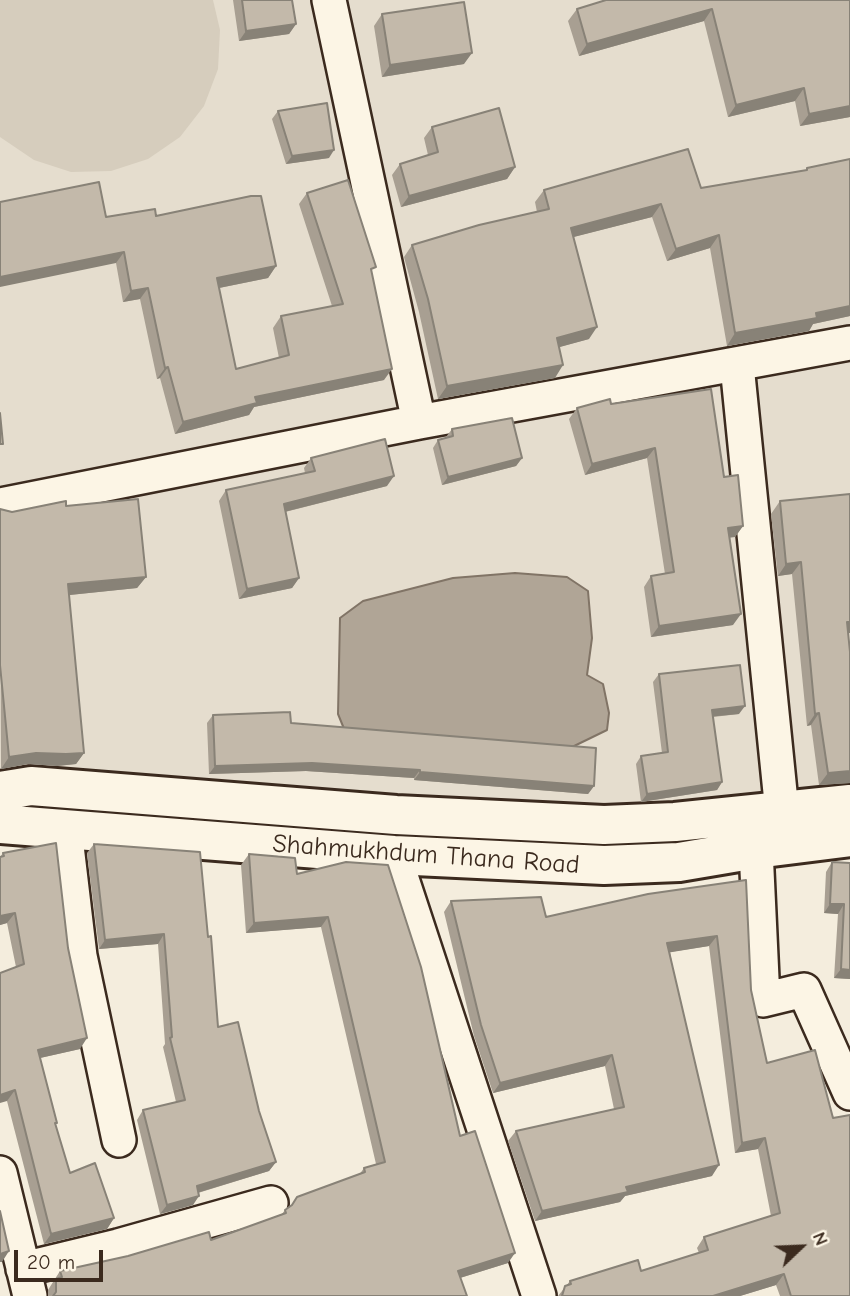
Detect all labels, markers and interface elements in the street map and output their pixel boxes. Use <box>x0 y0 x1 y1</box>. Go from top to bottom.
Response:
street label: Shahmukhdum Thana Road <box>271 829 581 881</box>
north arrow <box>766 1212 836 1282</box>
text: N <box>808 1229 833 1249</box>
scale bar <box>18 1236 107 1280</box>
text: 20 m <box>27 1250 75 1274</box>

